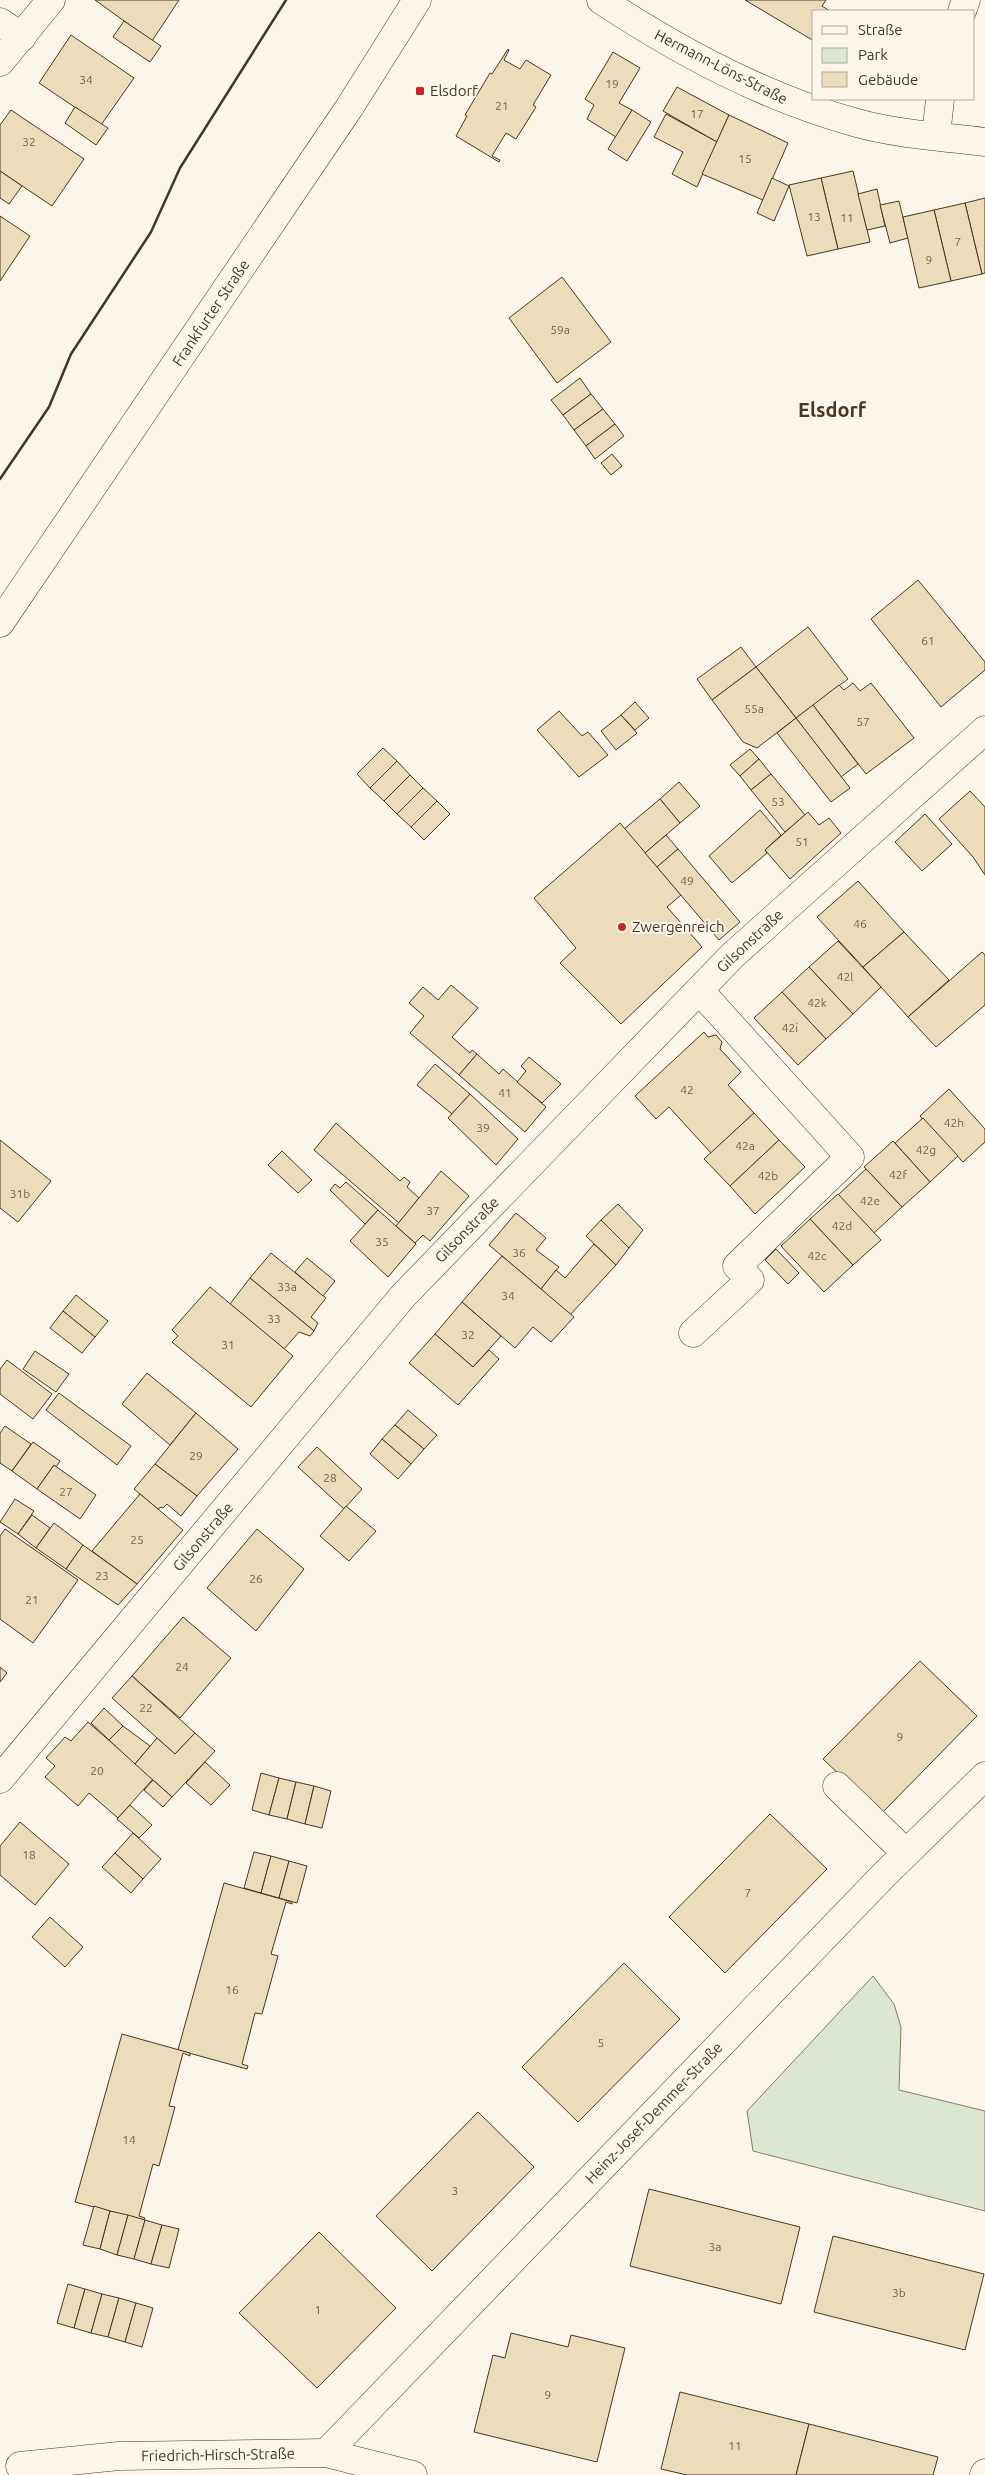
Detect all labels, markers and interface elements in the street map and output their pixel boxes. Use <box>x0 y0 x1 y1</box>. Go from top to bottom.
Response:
legend <box>812 10 975 100</box>
text: Straße <box>858 21 902 38</box>
street label: Hermann-Löns-Straße <box>652 26 790 107</box>
text: Park <box>858 46 888 63</box>
text: Gebäude <box>858 71 918 88</box>
house number: 34 <box>79 73 93 86</box>
house number: 19 <box>605 77 619 90</box>
place label: Elsdorf <box>430 82 478 99</box>
marker: Elsdorf <box>414 85 426 97</box>
house number: 21 <box>495 99 509 112</box>
house number: 17 <box>690 107 704 120</box>
house number: 32 <box>22 135 36 148</box>
house number: 15 <box>738 152 752 165</box>
house number: 13 <box>807 210 821 223</box>
house number: 11 <box>840 211 854 224</box>
house number: 7 <box>955 235 961 248</box>
house number: 9 <box>926 253 932 266</box>
street label: Frankfurter Straße <box>169 256 253 369</box>
house number: 59a <box>550 323 570 336</box>
district label: Elsdorf <box>798 398 867 421</box>
house number: 61 <box>921 634 935 647</box>
house number: 55a <box>744 702 764 715</box>
house number: 57 <box>856 715 870 728</box>
house number: 53 <box>771 795 785 808</box>
house number: 51 <box>795 835 809 848</box>
house number: 49 <box>680 874 694 887</box>
street label: Gilsonstraße <box>713 906 786 976</box>
house number: 46 <box>853 917 867 930</box>
place label: Zwergenreich <box>632 918 725 935</box>
marker: Zwergenreich <box>616 921 628 933</box>
house number: 42l <box>837 970 853 983</box>
house number: 42k <box>807 996 827 1009</box>
house number: 42i <box>782 1021 798 1034</box>
house number: 42 <box>680 1083 694 1096</box>
house number: 41 <box>498 1086 512 1099</box>
house number: 42h <box>944 1116 964 1129</box>
house number: 39 <box>476 1121 490 1134</box>
house number: 42a <box>735 1139 755 1152</box>
house number: 42g <box>916 1143 936 1156</box>
house number: 42f <box>889 1168 907 1181</box>
house number: 42b <box>758 1169 778 1182</box>
house number: 31b <box>10 1187 30 1200</box>
street label: Gilsonstraße <box>431 1193 502 1266</box>
house number: 42e <box>860 1194 880 1207</box>
house number: 37 <box>426 1204 440 1217</box>
house number: 42d <box>832 1219 852 1232</box>
house number: 35 <box>375 1235 389 1248</box>
house number: 36 <box>512 1246 526 1259</box>
house number: 42c <box>807 1249 827 1262</box>
house number: 33a <box>277 1280 297 1293</box>
house number: 34 <box>501 1289 515 1302</box>
house number: 33 <box>267 1312 281 1325</box>
house number: 32 <box>461 1328 475 1341</box>
house number: 31 <box>221 1338 235 1351</box>
house number: 29 <box>189 1449 203 1462</box>
house number: 28 <box>323 1471 337 1484</box>
house number: 27 <box>59 1485 73 1498</box>
street label: Gilsonstraße <box>169 1499 236 1575</box>
house number: 25 <box>130 1533 144 1546</box>
house number: 23 <box>95 1569 109 1582</box>
house number: 26 <box>249 1572 263 1585</box>
house number: 21 <box>25 1593 39 1606</box>
house number: 24 <box>175 1660 189 1673</box>
house number: 22 <box>139 1701 153 1714</box>
house number: 9 <box>897 1730 903 1743</box>
house number: 20 <box>90 1764 104 1777</box>
house number: 18 <box>22 1848 36 1861</box>
house number: 7 <box>745 1886 751 1899</box>
house number: 16 <box>225 1983 239 1996</box>
house number: 5 <box>598 2036 604 2049</box>
street label: Heinz-Josef-Demmer-Straße <box>582 2038 726 2187</box>
house number: 14 <box>122 2133 136 2146</box>
house number: 3 <box>452 2184 458 2197</box>
house number: 3a <box>709 2240 721 2253</box>
house number: 3b <box>892 2286 906 2299</box>
house number: 1 <box>315 2303 321 2316</box>
house number: 9 <box>545 2388 551 2401</box>
house number: 11 <box>728 2439 742 2452</box>
street label: Friedrich-Hirsch-Straße <box>141 2445 295 2464</box>

